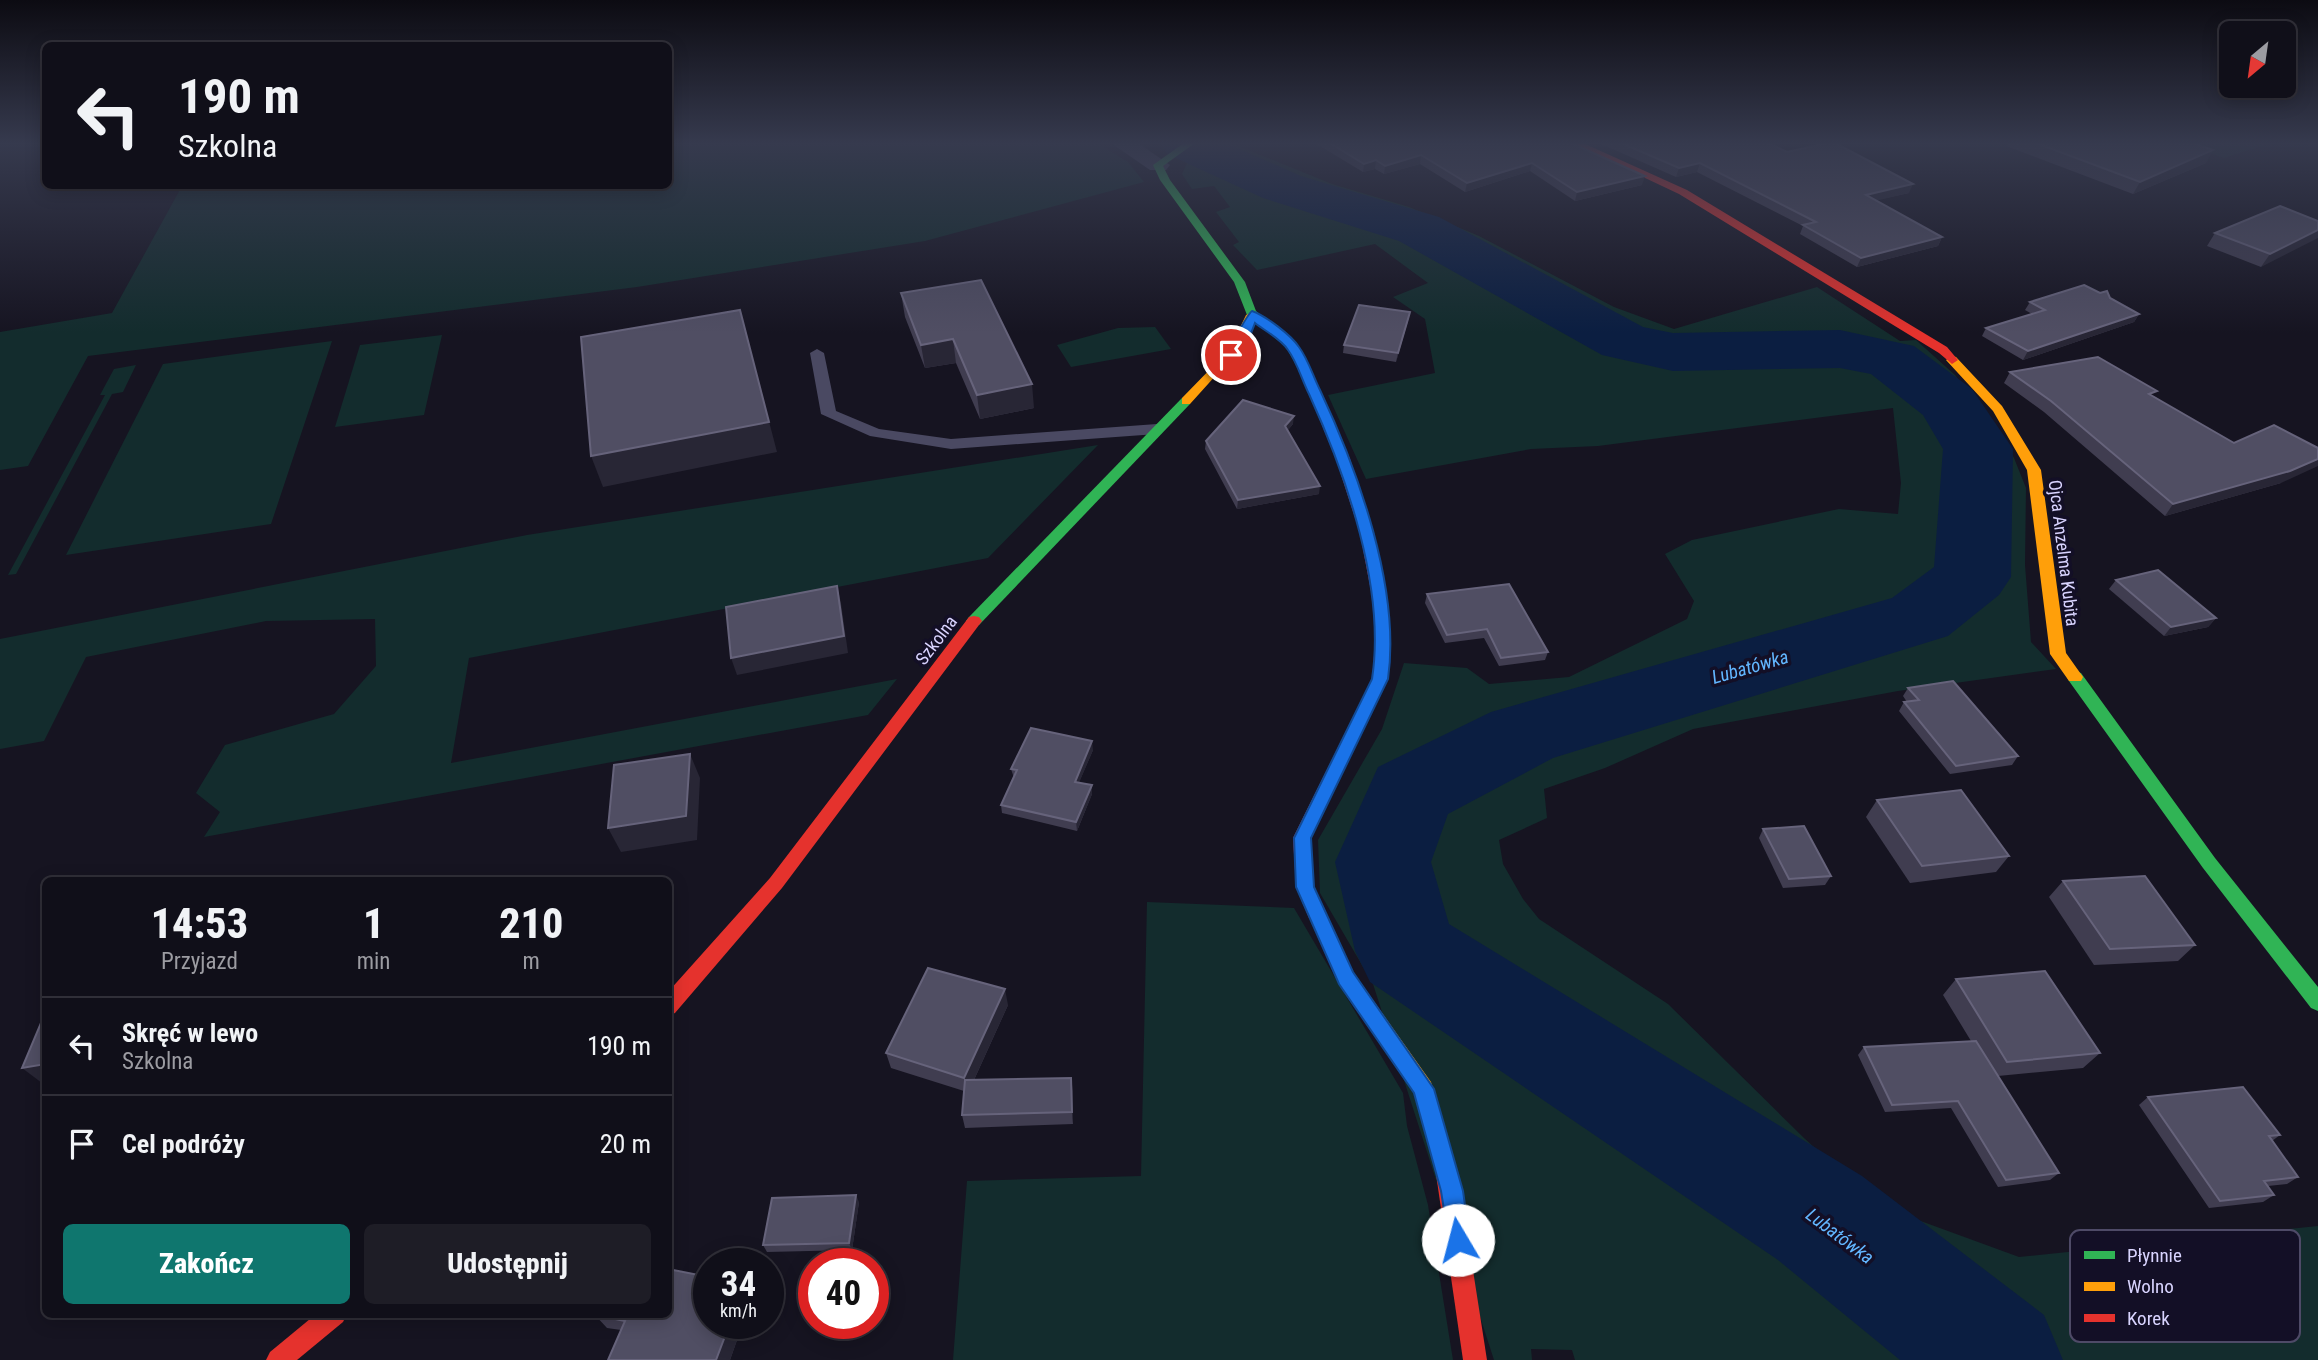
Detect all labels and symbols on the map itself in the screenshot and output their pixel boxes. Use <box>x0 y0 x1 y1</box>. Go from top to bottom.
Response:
north arrow <box>2219 21 2296 98</box>
pin <box>1201 325 1261 385</box>
street label: Ojca Anzelma Kubita <box>2045 479 2083 627</box>
street label: Szkolna <box>911 611 961 669</box>
water label: Lubatówka <box>1709 645 1791 689</box>
position arrow <box>1421 1203 1495 1277</box>
water label: Lubatówka <box>1802 1203 1878 1269</box>
legend <box>2070 1230 2300 1342</box>
text: Płynnie <box>2127 1244 2182 1267</box>
speed limit sign: 40 <box>798 1248 889 1339</box>
text: Wolno <box>2127 1275 2174 1298</box>
text: Korek <box>2127 1307 2170 1330</box>

